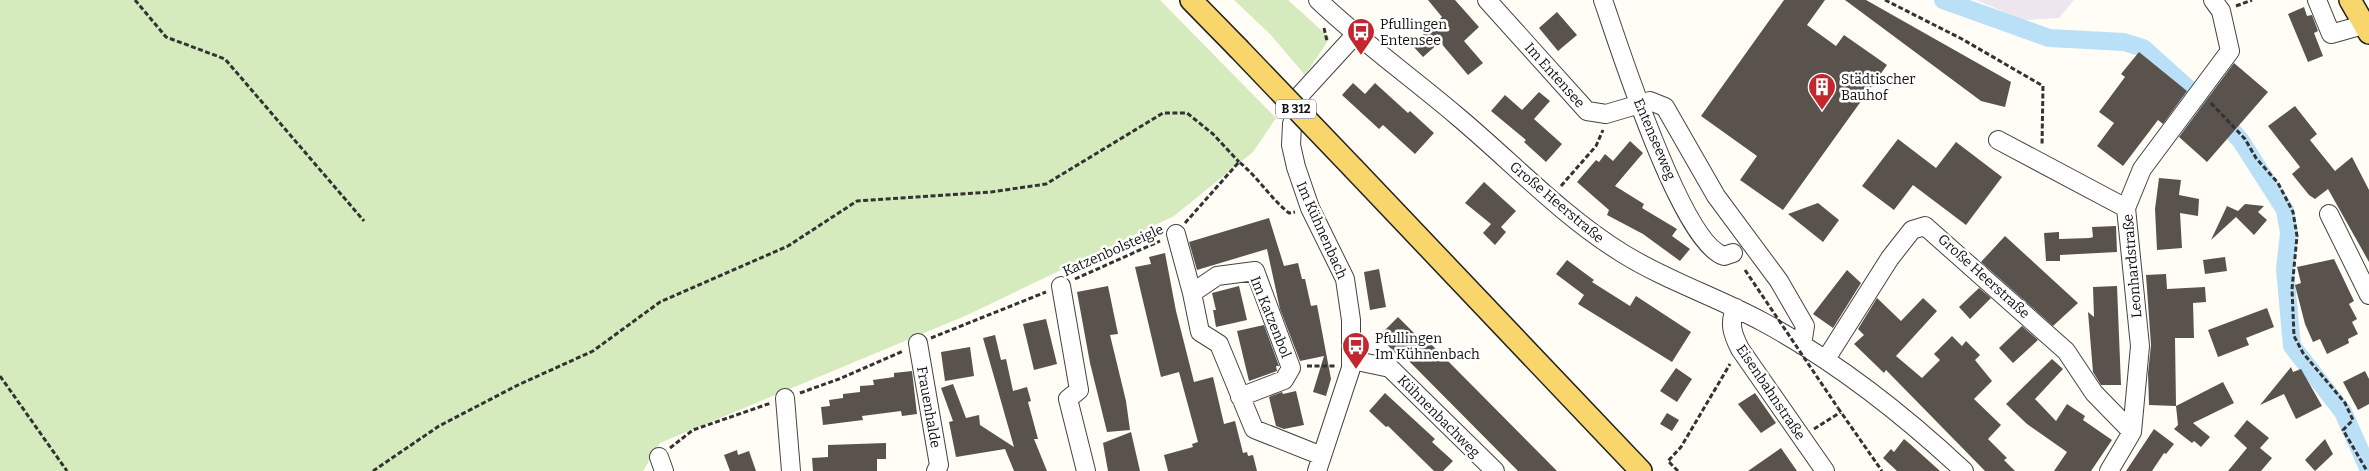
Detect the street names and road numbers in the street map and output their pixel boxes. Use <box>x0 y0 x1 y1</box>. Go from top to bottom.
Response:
street label: Im Entensee <box>1521 39 1588 111</box>
street label: Entenseeweg <box>1630 96 1679 183</box>
road number: B 312 <box>1276 100 1316 118</box>
street label: Große Heerstraße <box>1506 158 1607 247</box>
street label: Im Kühnenbach <box>1292 179 1351 282</box>
street label: Leonhardstraße <box>2119 213 2146 319</box>
street label: Katzenbolsteigle <box>1060 221 1166 280</box>
street label: Große Heerstraße <box>1934 231 2033 322</box>
street label: Im Katzenbol <box>1246 274 1295 361</box>
street label: Eisenbahnstraße <box>1732 341 1809 443</box>
street label: Frauenhalde <box>913 365 944 449</box>
street label: Kühnenbachweg <box>1394 372 1484 461</box>

